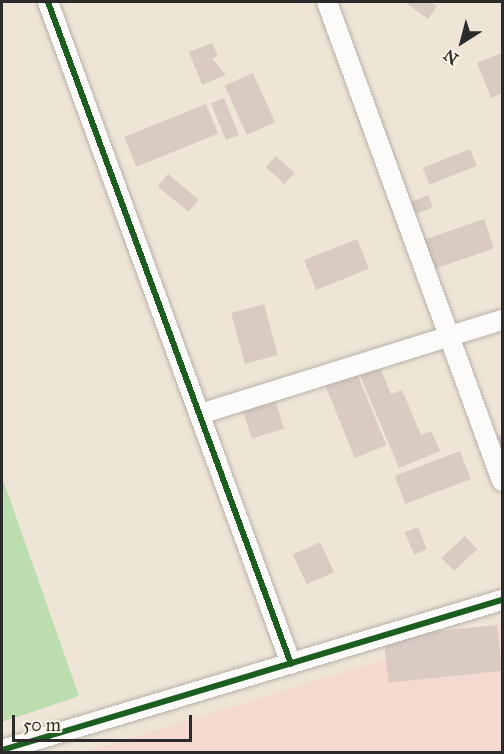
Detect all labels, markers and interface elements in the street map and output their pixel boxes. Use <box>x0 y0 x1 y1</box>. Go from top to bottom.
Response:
north arrow <box>432 12 492 72</box>
text: N <box>440 45 462 69</box>
scale bar <box>15 703 195 741</box>
text: 50 m <box>23 714 61 736</box>

